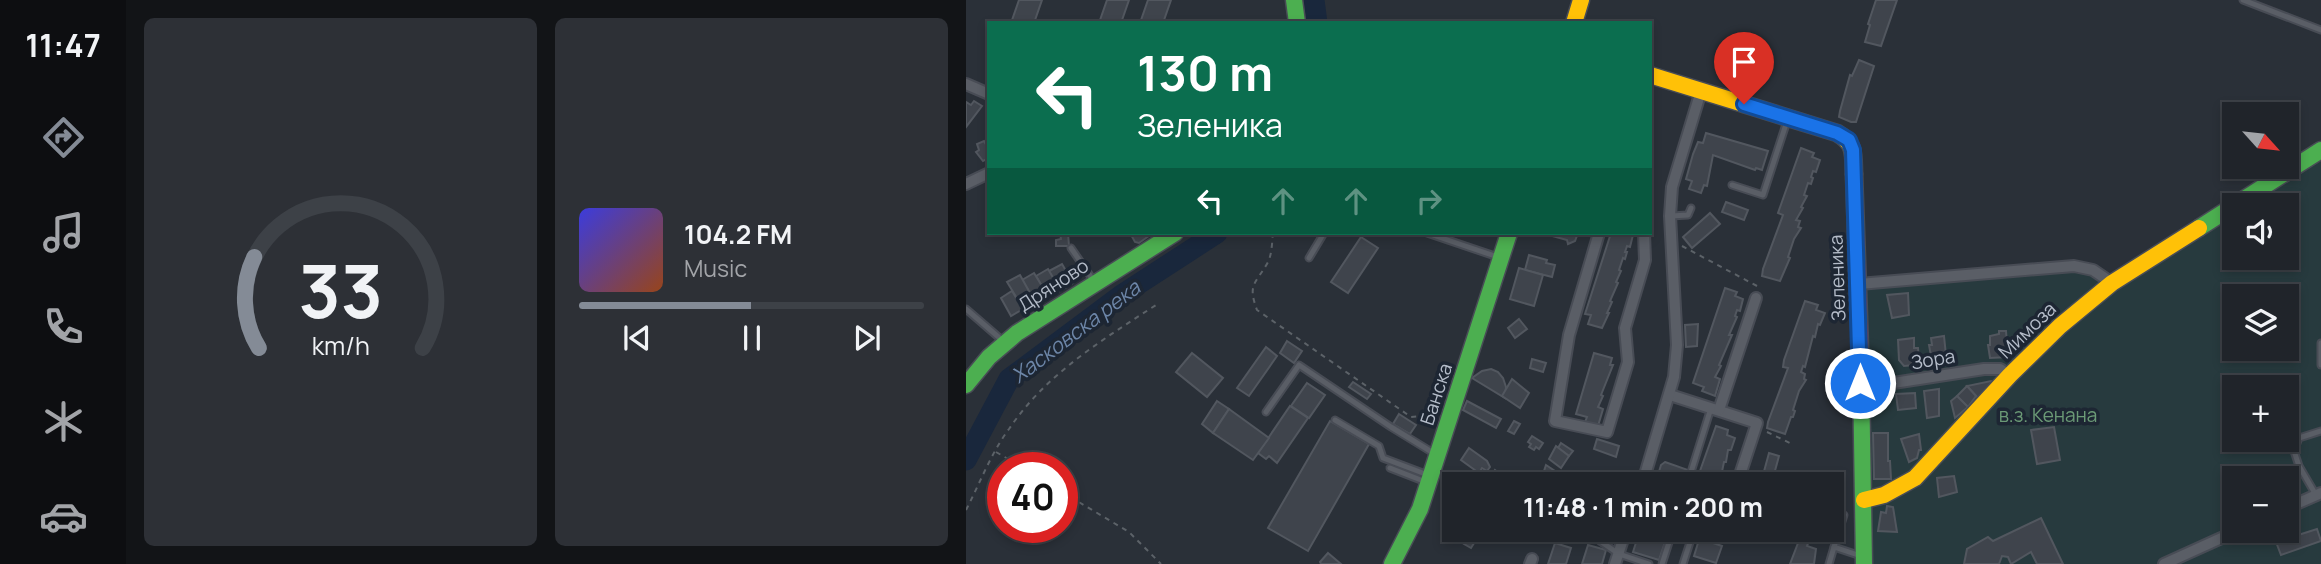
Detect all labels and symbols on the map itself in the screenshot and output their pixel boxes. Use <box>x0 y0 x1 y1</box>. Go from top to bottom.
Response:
pin <box>1714 32 1774 104</box>
north arrow <box>2222 102 2300 178</box>
street label: Зеленика <box>1822 234 1852 322</box>
street label: Дряново <box>1013 252 1093 318</box>
water label: Хасковска река <box>1005 273 1147 389</box>
street label: Мимоза <box>1992 296 2062 364</box>
street label: Зора <box>1909 343 1957 375</box>
position arrow <box>1823 346 1897 420</box>
street label: Банска <box>1414 360 1458 428</box>
park label: в.з. Кенана <box>1999 402 2097 428</box>
speed limit sign: 40 <box>987 452 1078 543</box>

